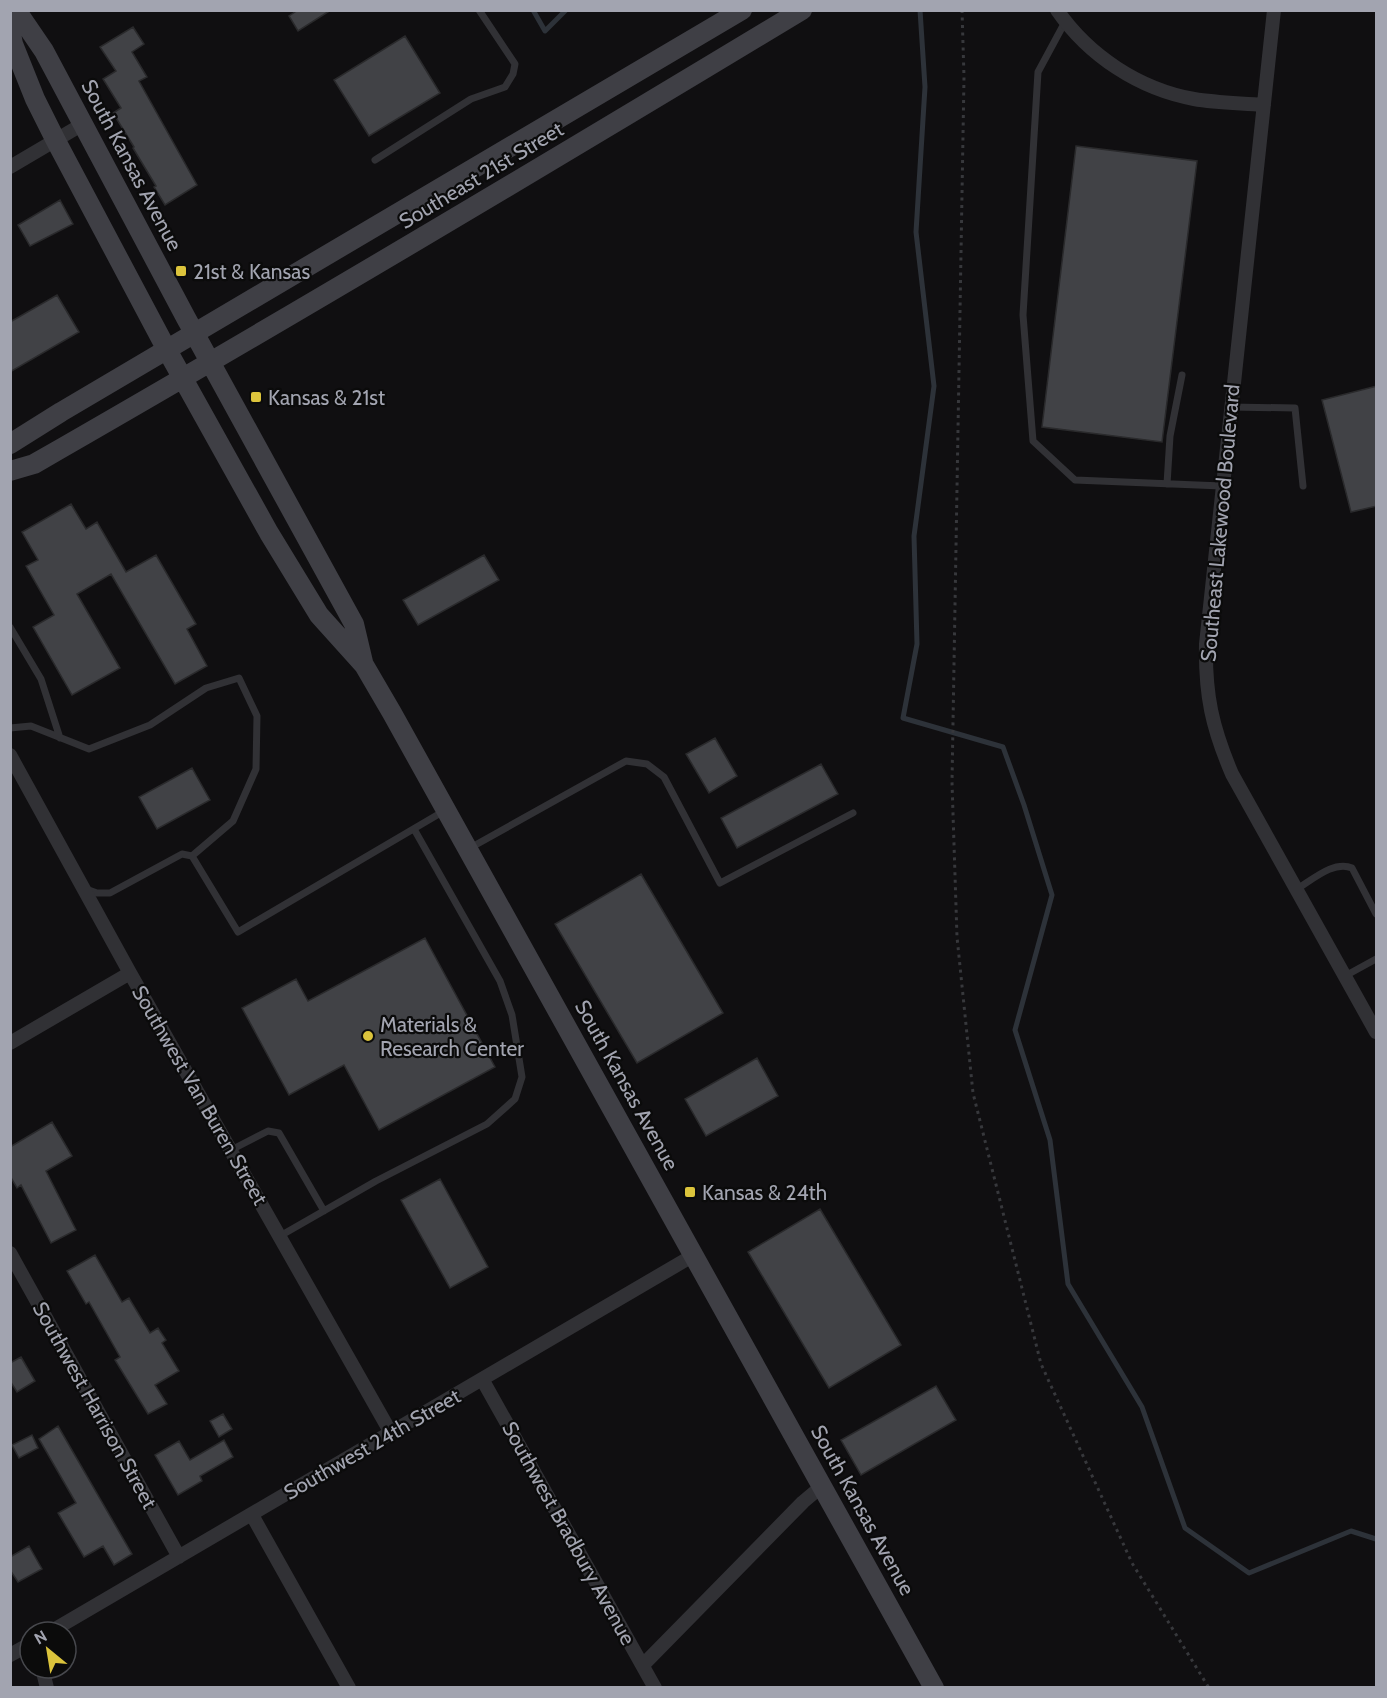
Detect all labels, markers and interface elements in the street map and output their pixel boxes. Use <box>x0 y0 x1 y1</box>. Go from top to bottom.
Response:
street label: South Kansas Avenue <box>76 75 188 255</box>
street label: Southeast 21st Street <box>394 116 568 234</box>
place label: 21st & Kansas <box>193 259 310 284</box>
marker: 21st & Kansas <box>174 264 188 278</box>
street label: Southeast Lakewood Boulevard <box>1195 383 1245 663</box>
place label: Kansas & 21st <box>268 385 385 410</box>
marker: Kansas & 21st <box>249 390 263 404</box>
street label: Southwest Van Buren Street <box>127 981 273 1209</box>
street label: South Kansas Avenue <box>570 996 684 1175</box>
place label: Materials & Research Center <box>380 1012 524 1061</box>
marker: Materials & Research Center <box>361 1029 375 1043</box>
place label: Kansas & 24th <box>702 1180 827 1205</box>
marker: Kansas & 24th <box>683 1185 697 1199</box>
street label: Southwest Harrison Street <box>28 1297 162 1513</box>
street label: Southwest 24th Street <box>279 1383 465 1505</box>
street label: Southwest Bradbury Avenue <box>497 1417 641 1649</box>
street label: South Kansas Avenue <box>806 1421 920 1600</box>
north arrow <box>18 1620 78 1680</box>
text: N <box>31 1626 50 1648</box>

